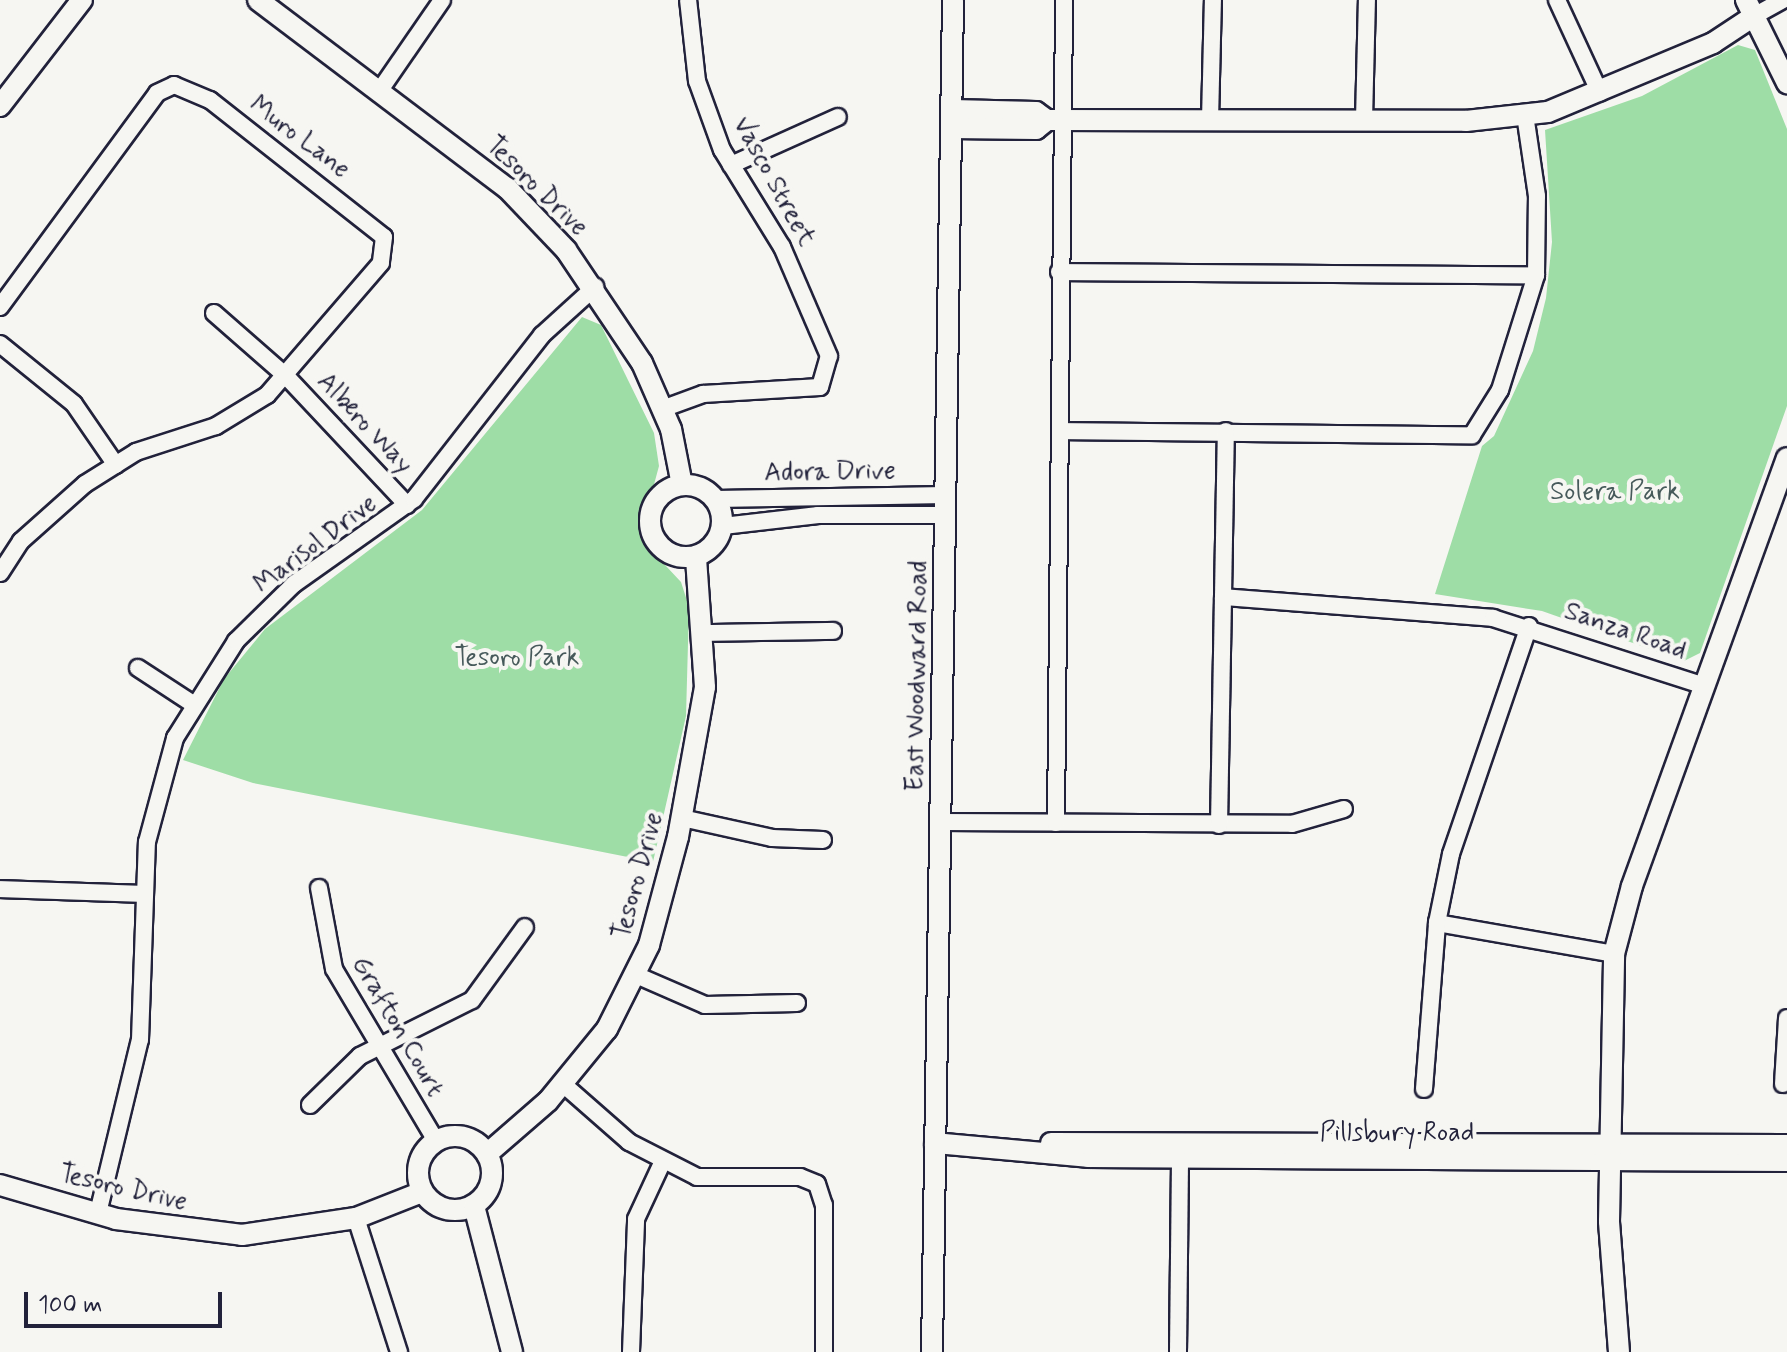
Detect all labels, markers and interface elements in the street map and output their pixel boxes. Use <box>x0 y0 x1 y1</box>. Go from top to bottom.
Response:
street label: Muro Lane <box>242 90 356 186</box>
street label: Vasco Street <box>725 112 821 252</box>
street label: Tesoro Drive <box>478 131 594 243</box>
street label: Albero Way <box>309 367 419 481</box>
street label: Adora Drive <box>765 456 895 490</box>
park label: Solera Park <box>1550 477 1680 509</box>
street label: Marisol Drive <box>249 489 383 601</box>
street label: East Woodward Road <box>900 561 936 791</box>
street label: Sanza Road <box>1560 597 1690 667</box>
park label: Tesoro Park <box>455 643 579 675</box>
street label: Tesoro Drive <box>607 809 671 943</box>
street label: Grafton Court <box>343 950 451 1104</box>
street label: Pillsbury Road <box>1320 1118 1474 1150</box>
street label: Tesoro Drive <box>56 1159 190 1219</box>
scale bar <box>28 1276 226 1326</box>
text: 100 m <box>38 1290 102 1321</box>

